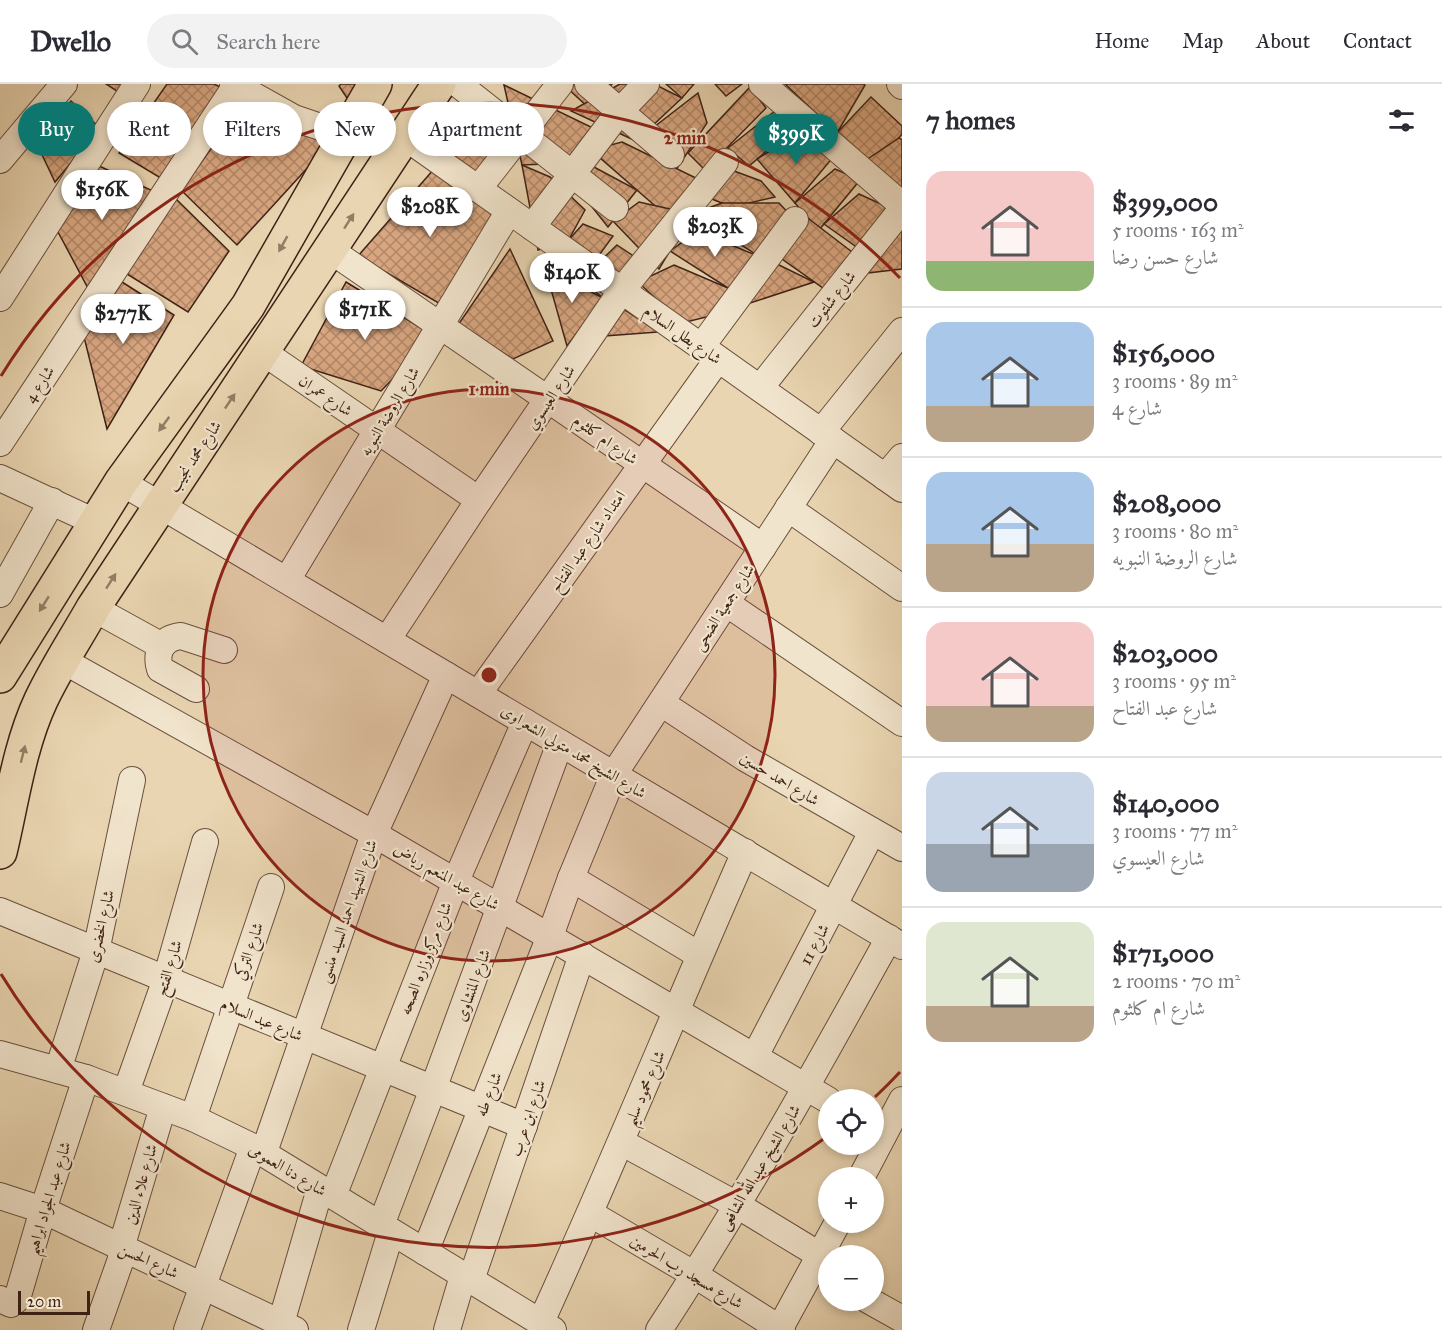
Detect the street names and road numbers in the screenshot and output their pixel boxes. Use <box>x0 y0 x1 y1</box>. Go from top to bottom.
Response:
street label: شارع شلتوت <box>803 267 863 334</box>
street label: شارع بطل السلام <box>637 301 725 372</box>
street label: شارع العيسوي <box>522 361 582 436</box>
street label: شارع 4 <box>21 362 62 408</box>
street label: شارع الروضة النبويه <box>355 363 427 461</box>
street label: شارع عمران <box>293 371 356 424</box>
street label: شارع ام كلثوم <box>567 410 642 473</box>
street label: شارع محمد نجيب <box>164 417 229 498</box>
street label: امتداد شارع عبد الفتاح <box>545 487 634 599</box>
street label: شارع جمعية الضحى <box>688 561 762 656</box>
street label: شارع الشيخ محمد متولي الشعراوى <box>495 700 650 807</box>
street label: شارع احمد حسين <box>735 747 823 813</box>
street label: شارع الشهيد احمد السيد منسى <box>314 837 385 987</box>
street label: شارع عبد المنعم رياض <box>388 838 503 920</box>
street label: شارع الخضرى <box>83 888 122 965</box>
street label: شارع مركز وزاره الصحه <box>395 899 459 1019</box>
street label: شارع التركي <box>229 920 271 984</box>
street label: شارع 11 <box>796 920 837 970</box>
street label: شارع الفتح <box>151 938 191 1000</box>
street label: شارع المنشاوى <box>451 946 498 1025</box>
street label: شارع عبد السلام <box>216 994 306 1050</box>
street label: شارع محمود سليم <box>620 1048 675 1132</box>
street label: شارع طه <box>471 1069 510 1121</box>
street label: شارع ابن عرب <box>505 1077 553 1160</box>
street label: شارع الشيخ عبد الله الشافعى <box>712 1099 809 1236</box>
street label: شارع عبد الجواد ابراهيم <box>22 1139 81 1259</box>
street label: شارع دنا العمومى <box>243 1139 330 1204</box>
street label: شارع علاء الدين <box>120 1142 165 1228</box>
street label: شارع مسجد رب الحرمين <box>625 1230 747 1316</box>
street label: شارع الحسن <box>114 1238 182 1286</box>

